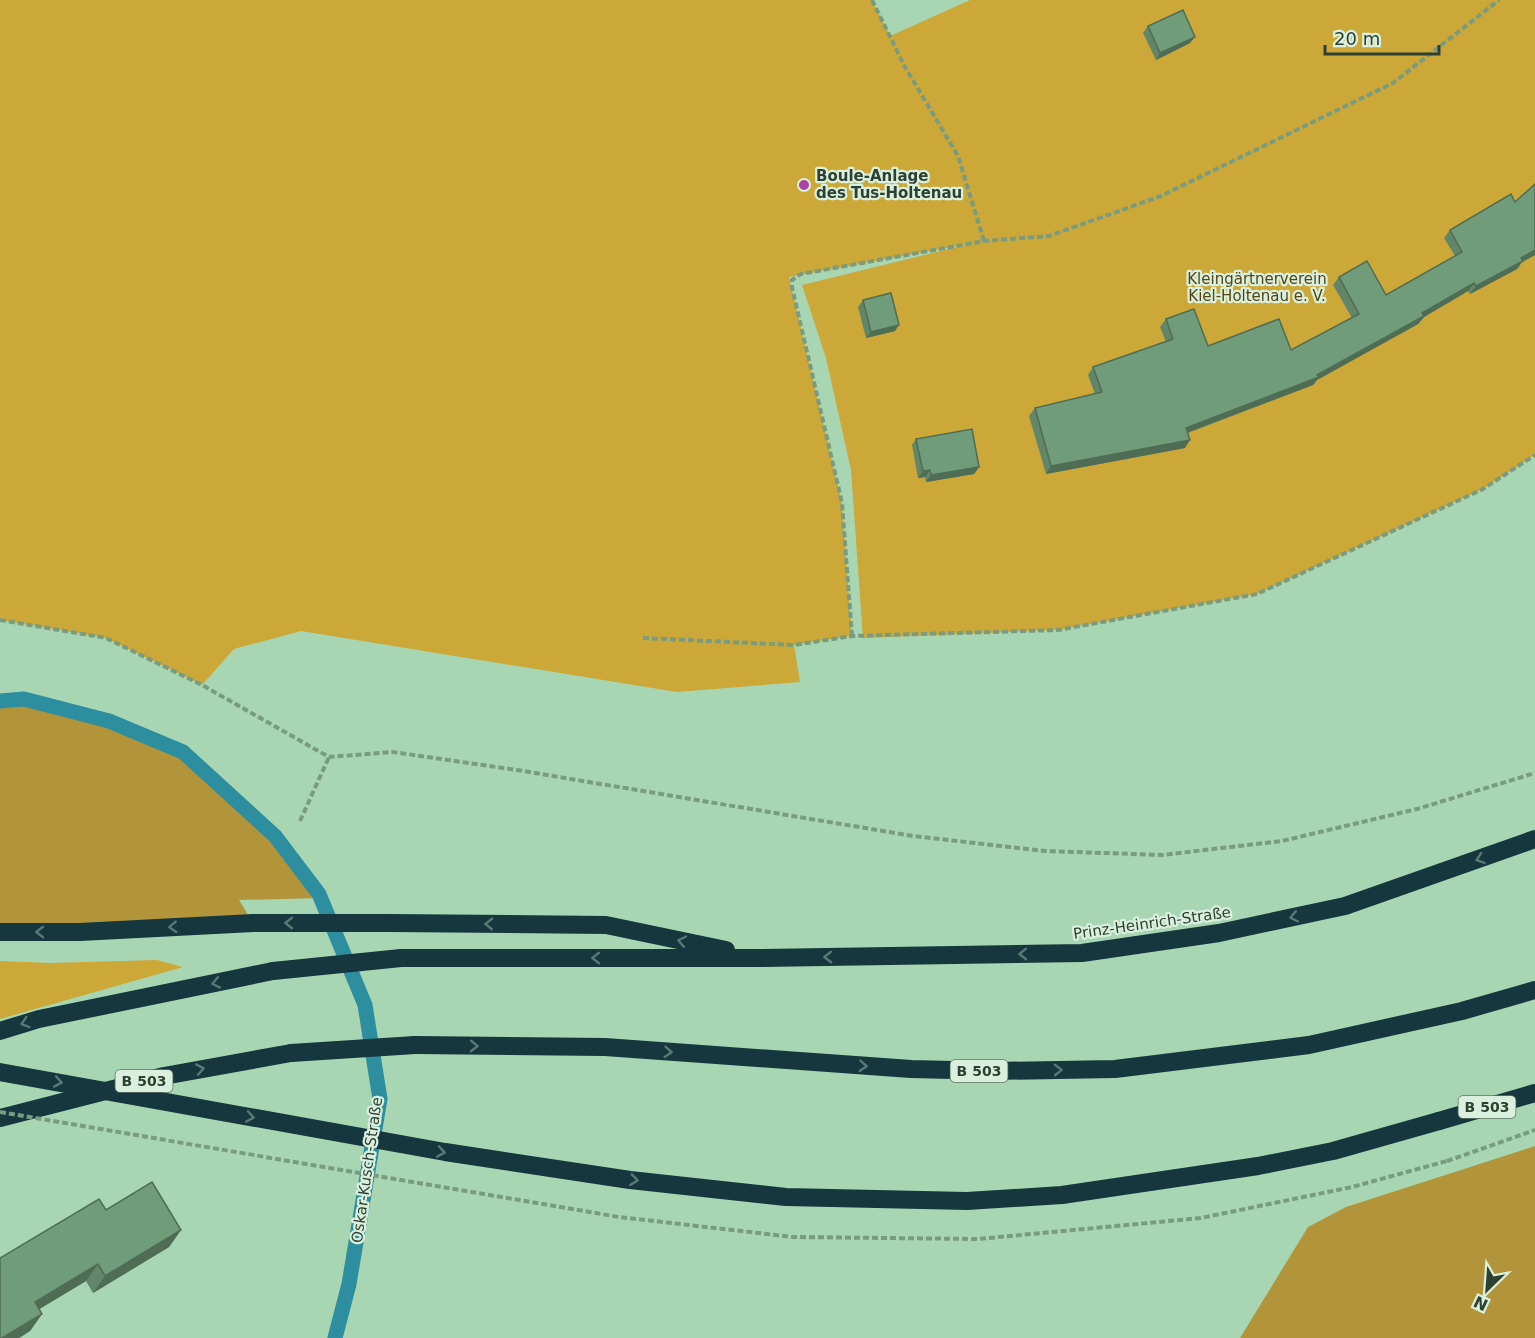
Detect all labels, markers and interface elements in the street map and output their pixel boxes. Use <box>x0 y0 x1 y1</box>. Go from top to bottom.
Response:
scale bar <box>1325 18 1439 56</box>
text: 20 m <box>1334 28 1380 49</box>
place label: Boule-Anlage des Tus-Holtenau <box>816 167 962 202</box>
marker: Boule-Anlage des Tus-Holtenau <box>797 178 811 192</box>
park label: Kleingärtnerverein Kiel-Holtenau e. V. <box>1187 270 1327 305</box>
one-way arrow <box>1475 851 1486 864</box>
street label: Prinz-Heinrich-Straße <box>1072 903 1232 943</box>
one-way arrow <box>1289 910 1299 923</box>
one-way arrow <box>284 917 293 929</box>
one-way arrow <box>484 917 493 930</box>
one-way arrow <box>169 921 178 934</box>
one-way arrow <box>36 926 45 938</box>
one-way arrow <box>677 935 687 948</box>
one-way arrow <box>1019 948 1028 960</box>
one-way arrow <box>824 951 833 963</box>
one-way arrow <box>592 952 601 964</box>
one-way arrow <box>211 976 221 989</box>
one-way arrow <box>20 1016 31 1028</box>
one-way arrow <box>469 1040 478 1052</box>
one-way arrow <box>664 1045 673 1058</box>
one-way arrow <box>858 1059 867 1072</box>
road number: B 503 <box>950 1060 1008 1082</box>
one-way arrow <box>195 1064 204 1076</box>
one-way arrow <box>1053 1064 1062 1076</box>
road number: B 503 <box>116 1070 172 1092</box>
one-way arrow <box>53 1076 62 1088</box>
street label: Oskar-Kusch-Straße <box>348 1096 386 1244</box>
road number: B 503 <box>1458 1096 1516 1118</box>
one-way arrow <box>244 1110 254 1123</box>
one-way arrow <box>437 1145 446 1157</box>
one-way arrow <box>630 1173 639 1186</box>
north arrow <box>1457 1260 1517 1320</box>
text: N <box>1471 1292 1491 1315</box>

